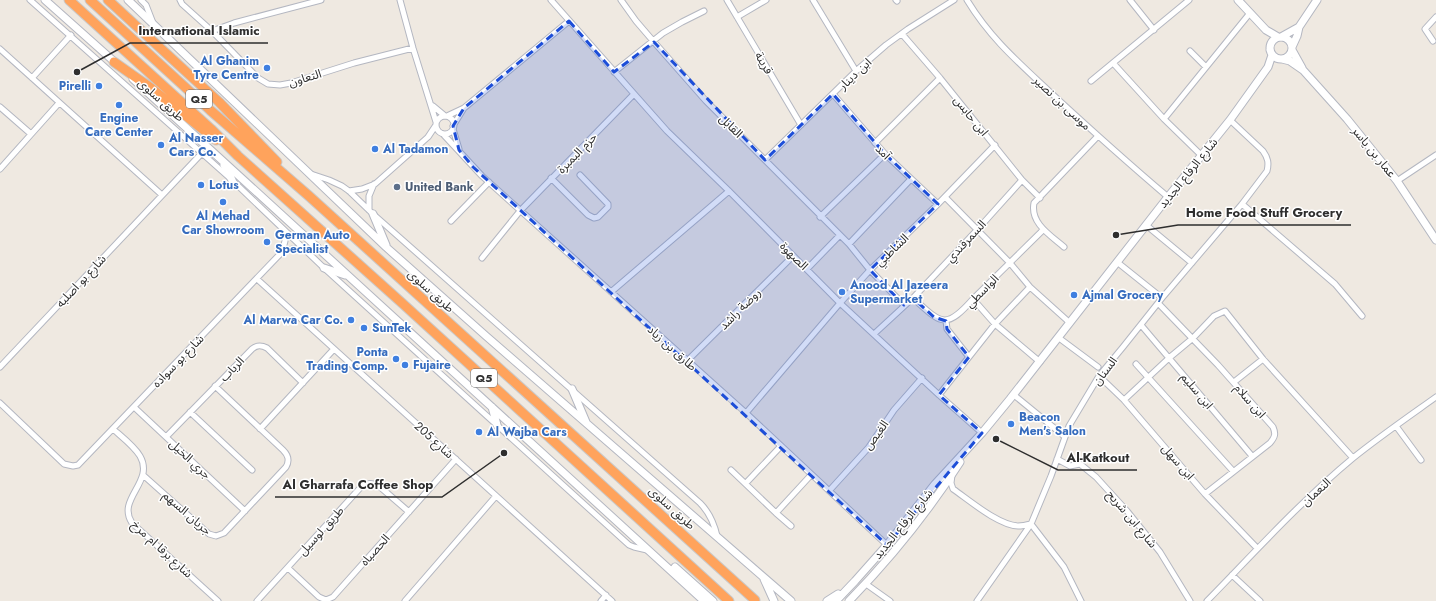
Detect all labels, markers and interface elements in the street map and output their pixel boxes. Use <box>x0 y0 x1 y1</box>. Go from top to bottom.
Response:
callout: International Islamic <box>130 18 268 43</box>
text: International Islamic <box>138 21 260 40</box>
street label: قرينة <box>750 48 778 78</box>
place label: Al Ghanim Tyre Centre <box>194 52 259 84</box>
street label: ابن دينار <box>834 54 876 95</box>
marker: Al Ghanim Tyre Centre <box>262 63 272 73</box>
street label: التعاون <box>286 64 324 92</box>
street label: موسى بن نصير <box>1028 71 1095 135</box>
street label: طريق سلوى <box>134 74 188 126</box>
place label: Pirelli <box>59 77 91 95</box>
marker: Pirelli <box>94 81 104 91</box>
road number: Q5 <box>186 90 212 108</box>
street label: ابن حابس <box>949 92 993 140</box>
marker: Engine Care Center <box>114 100 124 110</box>
place label: Engine Care Center <box>85 109 153 141</box>
street label: القابل <box>715 110 747 142</box>
street label: عمار بن ياسر <box>1347 122 1400 181</box>
street label: حزم البمبرة <box>553 128 601 178</box>
place label: Al Nasser Cars Co. <box>168 129 223 161</box>
street label: شارع الرفاع الجديد <box>1154 134 1222 212</box>
marker: Al Nasser Cars Co. <box>156 140 166 150</box>
place label: Al Tadamon <box>382 140 448 158</box>
street label: آمد <box>871 140 895 164</box>
marker: Al Tadamon <box>370 144 380 154</box>
place label: Lotus <box>209 176 239 194</box>
place label: United Bank <box>405 178 474 196</box>
marker: Lotus <box>196 180 206 190</box>
marker: United Bank <box>392 182 402 192</box>
marker: Al Mehad Car Showroom <box>218 197 228 207</box>
callout: Home Food Stuff Grocery <box>1178 200 1351 225</box>
text: Home Food Stuff Grocery <box>1186 203 1342 222</box>
place label: Al Mehad Car Showroom <box>182 207 264 239</box>
street label: السمرقندي <box>942 216 991 267</box>
place label: German Auto Specialist <box>275 226 350 258</box>
street label: الشاطبي <box>871 229 914 271</box>
marker: German Auto Specialist <box>262 237 272 247</box>
street label: الصهوة <box>776 238 812 274</box>
street label: شارع بو اصلبه <box>52 250 110 312</box>
street label: طريق سلوى <box>404 265 458 317</box>
street label: الواسطي <box>961 270 1004 313</box>
place label: Anood Al Jazeera Supermarket <box>849 276 948 308</box>
street label: روضة راشد <box>715 284 765 334</box>
place label: Ajmal Grocery <box>1081 286 1164 304</box>
marker: Anood Al Jazeera Supermarket <box>837 287 847 297</box>
marker: Ajmal Grocery <box>1069 290 1079 300</box>
place label: Al Marwa Car Co. <box>243 311 343 329</box>
marker: Al Marwa Car Co. <box>346 315 356 325</box>
place label: SunTek <box>372 319 412 337</box>
street label: طارق بن زياد <box>643 321 701 375</box>
marker: SunTek <box>359 323 369 333</box>
street label: شارع بو سواده <box>148 330 208 392</box>
place label: Ponta Trading Comp. <box>306 343 388 375</box>
street label: الرباب <box>215 352 249 386</box>
street label: السنان <box>1088 353 1122 389</box>
marker: Ponta Trading Comp. <box>391 354 401 364</box>
place label: Fujaire <box>413 356 451 374</box>
marker: Fujaire <box>400 360 410 370</box>
road number: Q5 <box>471 369 497 387</box>
street label: ابن سليم <box>1176 369 1218 413</box>
street label: ابن سلام <box>1230 380 1270 422</box>
place label: Beacon Men's Salon <box>1019 408 1086 440</box>
street label: الغيص <box>859 416 893 454</box>
street label: شارع 205 <box>410 417 458 463</box>
marker: Beacon Men's Salon <box>1006 419 1016 429</box>
place label: Al Wajba Cars <box>486 423 567 441</box>
marker: Al Wajba Cars <box>474 427 484 437</box>
street label: جري الخيل <box>165 435 215 484</box>
street label: ابن سهل <box>1157 440 1199 484</box>
callout: Al-Katkout <box>1058 445 1137 470</box>
text: Al-Katkout <box>1066 448 1130 467</box>
callout: Al Gharrafa Coffee Shop <box>275 472 442 497</box>
street label: النعمان <box>1297 473 1335 511</box>
text: Al Gharrafa Coffee Shop <box>282 475 433 494</box>
street label: طريق سلوى <box>645 482 699 534</box>
street label: شارع الرفاع الجديد <box>869 485 937 563</box>
street label: شارع ابن شريح <box>1102 486 1162 552</box>
street label: جريان السهم <box>159 487 215 539</box>
street label: طريق لوسيل <box>294 502 348 560</box>
street label: شارع برقا ام مرخ <box>127 516 197 582</box>
street label: الحصباه <box>356 530 394 570</box>

